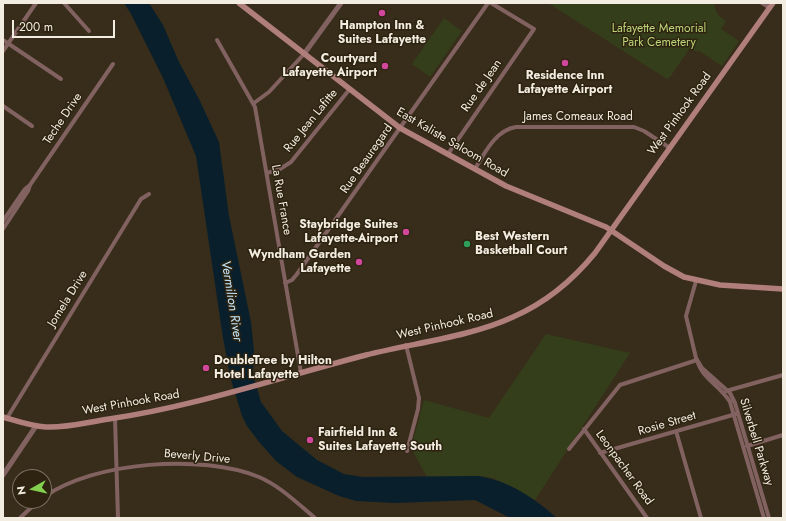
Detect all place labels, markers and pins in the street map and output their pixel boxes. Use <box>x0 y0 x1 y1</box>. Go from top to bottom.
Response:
marker: Hampton Inn & Suites Lafayette <box>377 8 387 18</box>
place label: Hampton Inn & Suites Lafayette <box>338 19 426 47</box>
place label: Courtyard Lafayette Airport <box>282 52 377 80</box>
marker: Residence Inn Lafayette Airport <box>560 58 570 68</box>
marker: Courtyard Lafayette Airport <box>380 61 390 71</box>
place label: Residence Inn Lafayette Airport <box>518 69 612 97</box>
place label: Staybridge Suites Lafayette-Airport <box>299 218 398 246</box>
marker: Staybridge Suites Lafayette-Airport <box>401 227 411 237</box>
place label: Best Western Basketball Court <box>475 230 567 258</box>
marker: Best Western Basketball Court <box>462 239 472 249</box>
place label: Wyndham Garden Lafayette <box>249 248 351 276</box>
marker: Wyndham Garden Lafayette <box>354 257 364 267</box>
place label: DoubleTree by Hilton Hotel Lafayette <box>214 354 332 382</box>
marker: DoubleTree by Hilton Hotel Lafayette <box>201 363 211 373</box>
place label: Fairfield Inn & Suites Lafayette South <box>318 426 442 454</box>
marker: Fairfield Inn & Suites Lafayette South <box>305 435 315 445</box>

